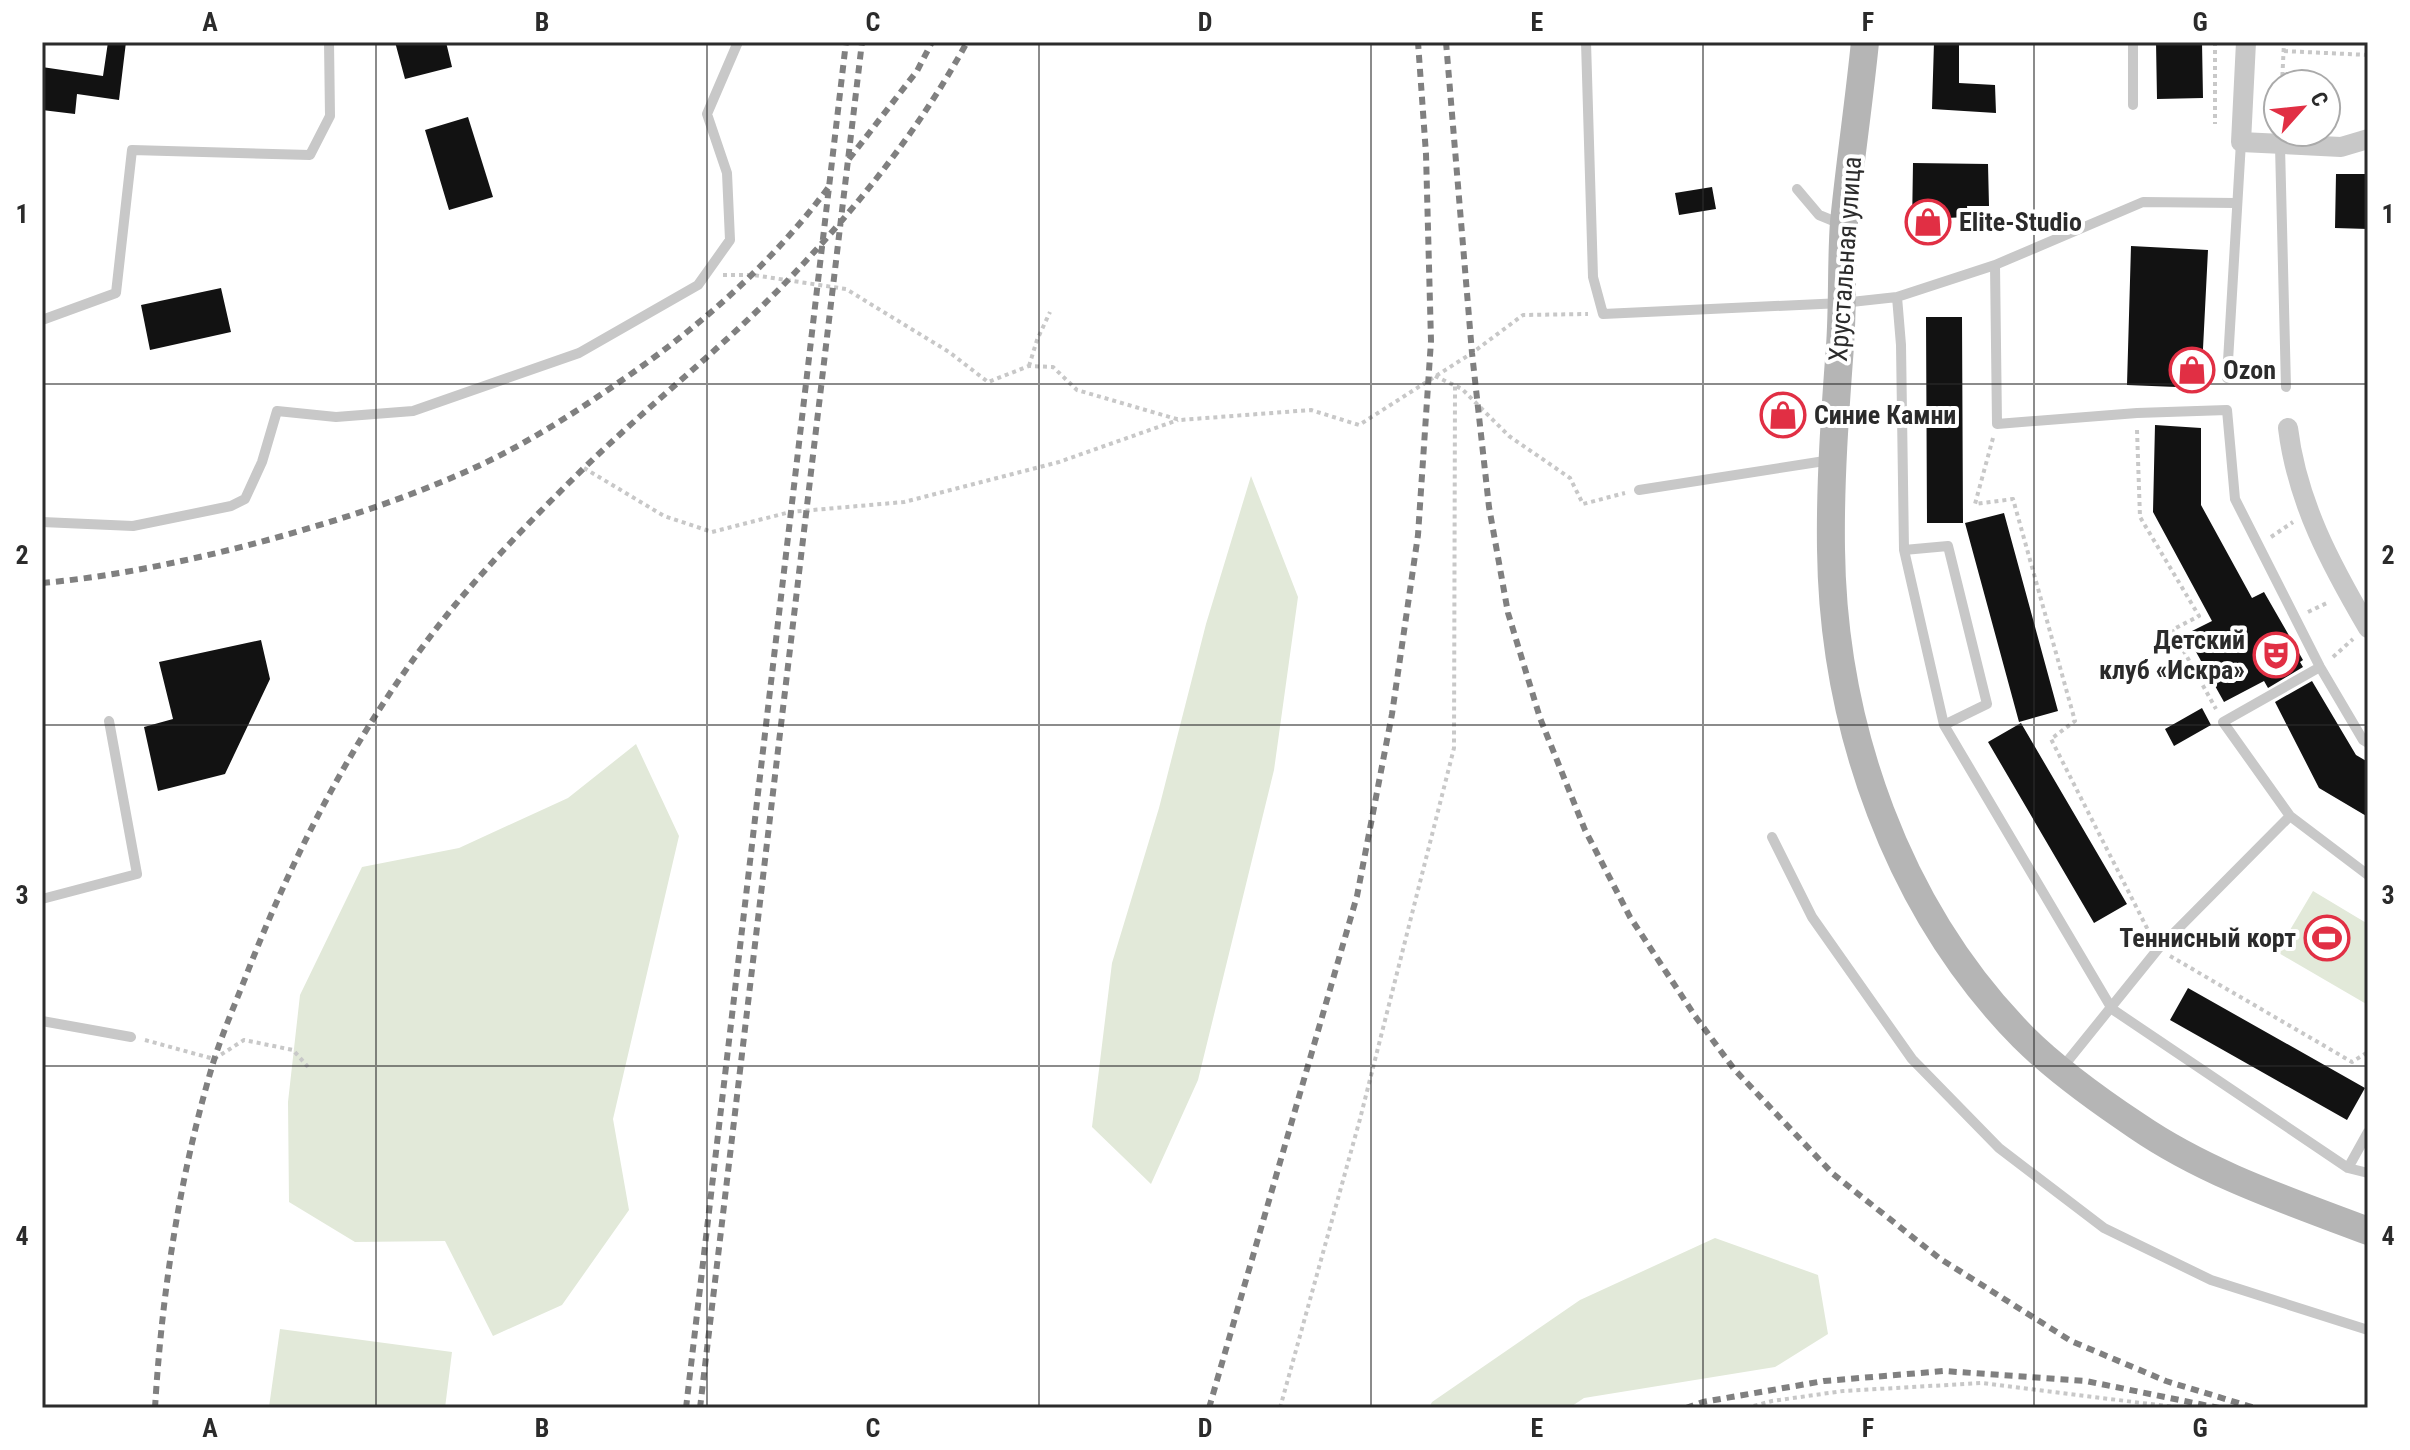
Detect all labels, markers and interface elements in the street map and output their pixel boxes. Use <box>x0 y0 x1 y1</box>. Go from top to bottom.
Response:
text: A <box>202 7 218 37</box>
text: B <box>535 7 549 37</box>
text: C <box>866 7 881 37</box>
text: D <box>1198 7 1212 37</box>
text: E <box>1531 7 1544 37</box>
text: F <box>1862 7 1874 37</box>
text: G <box>2192 7 2208 37</box>
north arrow <box>2262 68 2342 148</box>
text: С <box>2305 88 2333 110</box>
street label: Хрустальная улица <box>1823 155 1867 363</box>
shop icon: Elite-Studio <box>1904 198 1952 246</box>
text: 1 <box>15 199 29 229</box>
text: 1 <box>2381 199 2395 229</box>
place label: Elite-Studio <box>1959 207 2082 237</box>
shop icon: Ozon <box>2168 346 2216 394</box>
place label: Ozon <box>2223 355 2276 385</box>
shop icon: Синие Камни <box>1759 391 1807 439</box>
place label: Синие Камни <box>1814 400 1956 430</box>
text: 2 <box>15 540 29 570</box>
text: 2 <box>2381 540 2395 570</box>
place label: Детский клуб «Искра» <box>2099 625 2245 685</box>
theatre icon: Детский клуб «Искра» <box>2252 631 2300 679</box>
text: 3 <box>15 880 29 910</box>
text: 3 <box>2381 880 2395 910</box>
sports icon: Теннисный корт <box>2303 914 2351 962</box>
place label: Теннисный корт <box>2119 923 2296 953</box>
text: 4 <box>15 1221 29 1251</box>
text: 4 <box>2381 1221 2395 1251</box>
text: A <box>202 1413 218 1443</box>
text: B <box>535 1413 549 1443</box>
text: C <box>866 1413 881 1443</box>
text: D <box>1198 1413 1212 1443</box>
text: E <box>1531 1413 1544 1443</box>
text: F <box>1862 1413 1874 1443</box>
text: G <box>2192 1413 2208 1443</box>

